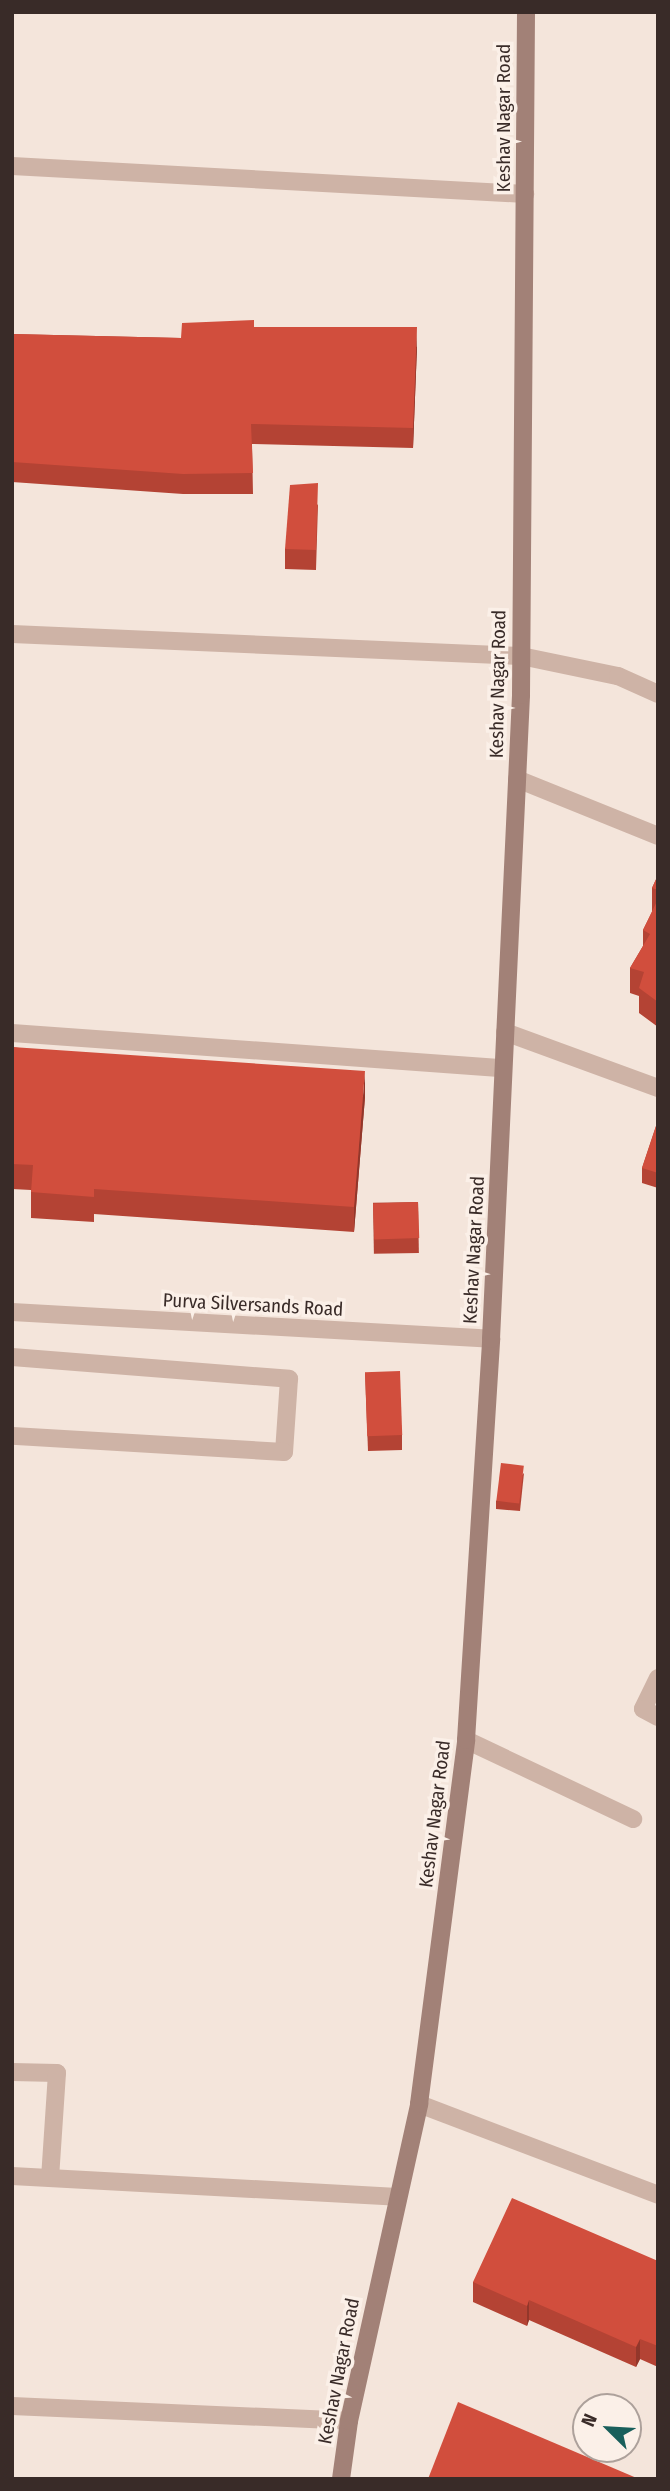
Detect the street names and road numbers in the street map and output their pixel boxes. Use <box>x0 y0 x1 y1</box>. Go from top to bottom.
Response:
street label: Keshav Nagar Road <box>493 44 515 192</box>
street label: Keshav Nagar Road <box>485 610 511 758</box>
street label: Keshav Nagar Road <box>459 1175 489 1325</box>
street label: Purva Silversands Road <box>162 1289 344 1321</box>
street label: Keshav Nagar Road <box>415 1739 455 1889</box>
street label: Keshav Nagar Road <box>314 2296 364 2446</box>

